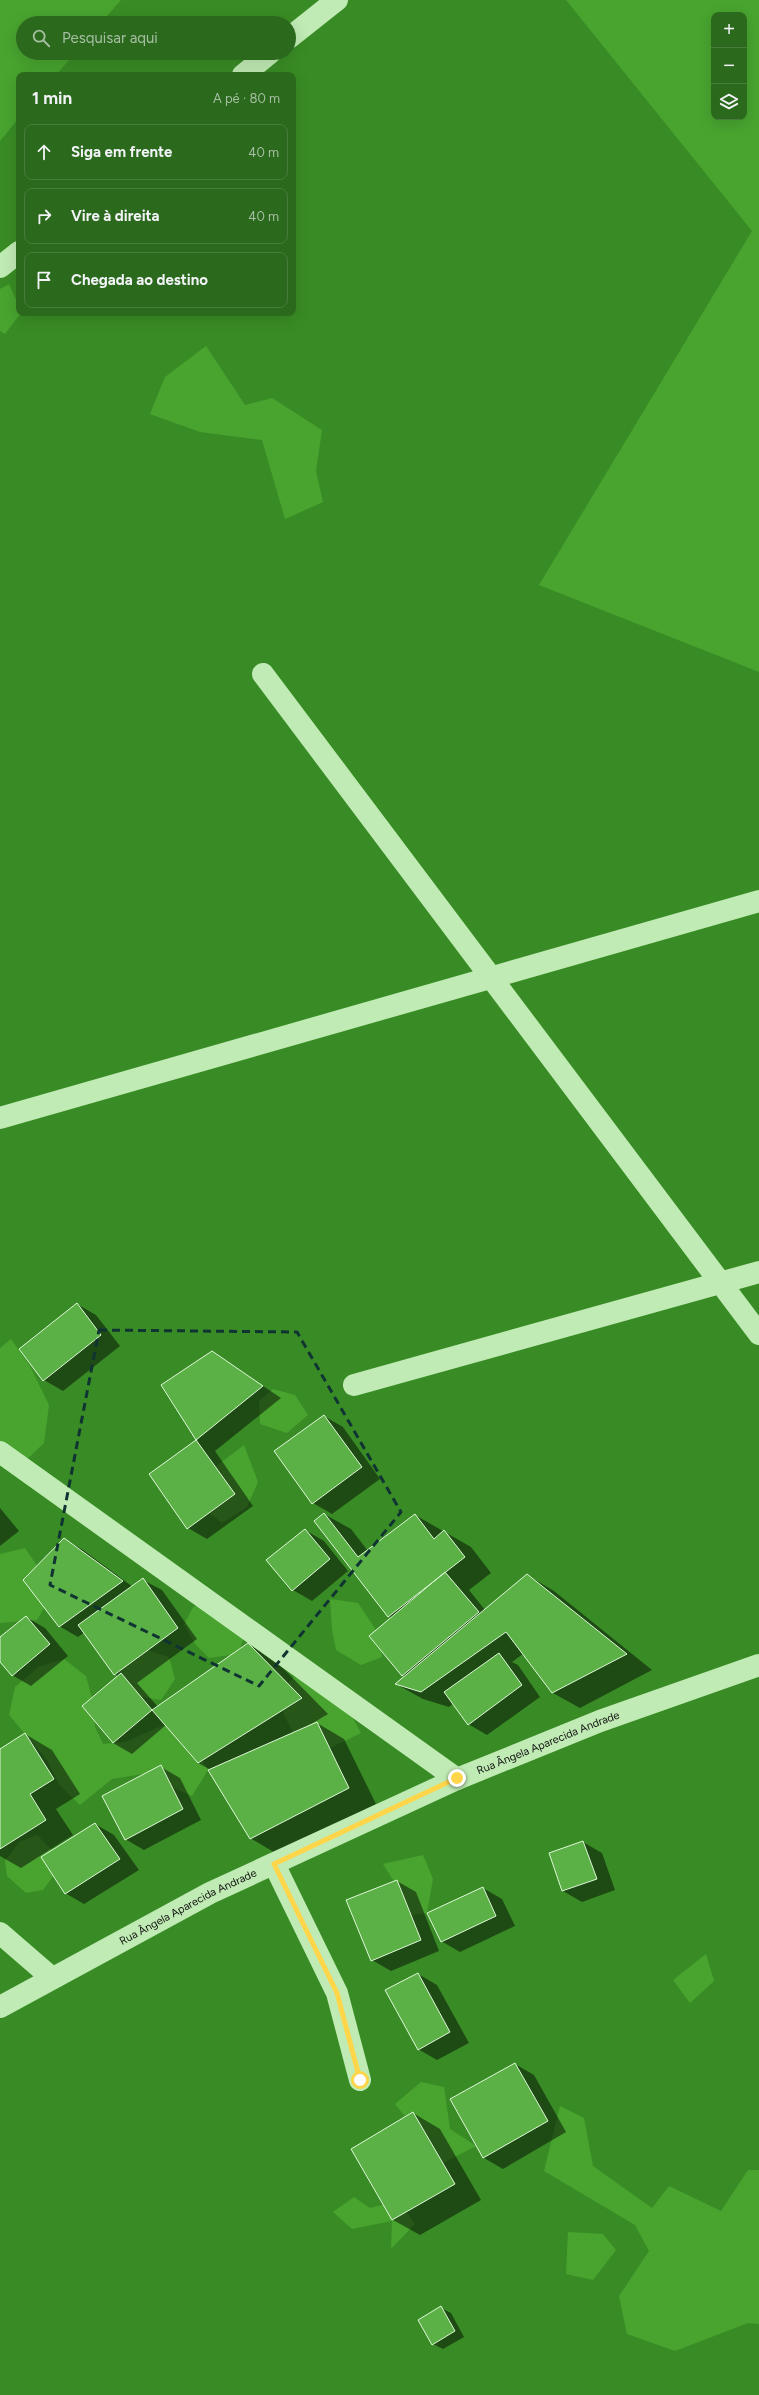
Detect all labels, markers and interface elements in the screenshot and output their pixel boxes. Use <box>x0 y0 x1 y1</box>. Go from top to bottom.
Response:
map controls <box>711 12 747 120</box>
button: + <box>711 12 747 48</box>
search box <box>16 16 296 60</box>
icon: search <box>30 27 52 49</box>
text: Pesquisar aqui <box>62 29 158 47</box>
button: − <box>711 48 747 84</box>
button: layers <box>711 84 747 120</box>
text: 1 min <box>32 88 72 108</box>
text: A pé · 80 m <box>213 91 280 106</box>
icon: ahead <box>33 141 55 163</box>
text: Siga em frente <box>71 143 172 161</box>
text: 40 m <box>248 145 279 160</box>
icon: right <box>33 205 55 227</box>
text: Vire à direita <box>71 207 160 225</box>
text: 40 m <box>248 209 279 224</box>
icon: arrive <box>33 269 55 291</box>
text: Chegada ao destino <box>71 271 208 289</box>
street label: Rua Ângela Aparecida Andrade <box>475 1708 621 1777</box>
route end <box>448 1769 466 1787</box>
street label: Rua Ângela Aparecida Andrade <box>117 1866 258 1948</box>
route start <box>351 2071 369 2089</box>

